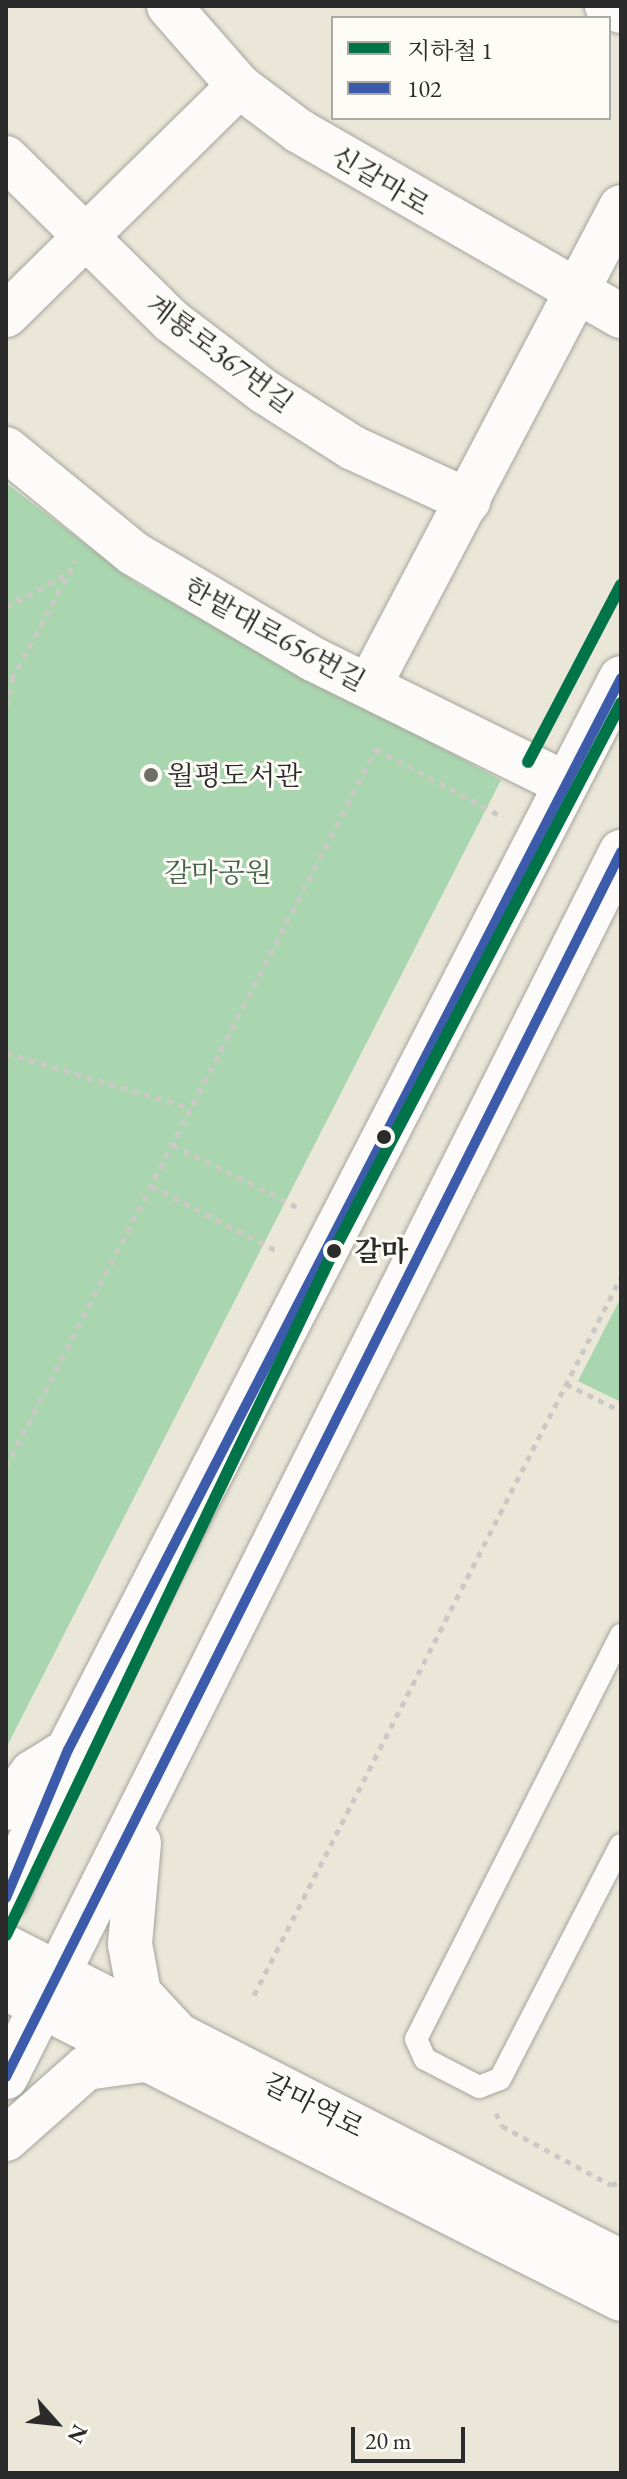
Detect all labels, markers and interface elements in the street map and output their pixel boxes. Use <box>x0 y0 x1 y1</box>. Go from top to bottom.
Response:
legend <box>331 16 611 120</box>
text: 지하철 1 <box>407 35 493 66</box>
text: 102 <box>407 73 442 104</box>
street label: 신갈마로 <box>326 138 436 222</box>
street label: 계룡로367번길 <box>140 287 300 419</box>
street label: 한밭대로656번길 <box>178 570 372 698</box>
place label: 월평도서관 <box>167 758 302 792</box>
marker: 월평도서관 <box>142 766 160 784</box>
park label: 갈마공원 <box>164 855 272 889</box>
unlabelled marker <box>376 1129 392 1145</box>
place label: 갈마 <box>354 1234 408 1268</box>
marker: 갈마 <box>321 1238 347 1264</box>
street label: 갈마역로 <box>258 2065 370 2145</box>
north arrow <box>16 2383 96 2463</box>
scale bar <box>355 2411 469 2461</box>
text: N <box>61 2420 95 2449</box>
text: 20 m <box>365 2425 412 2456</box>

